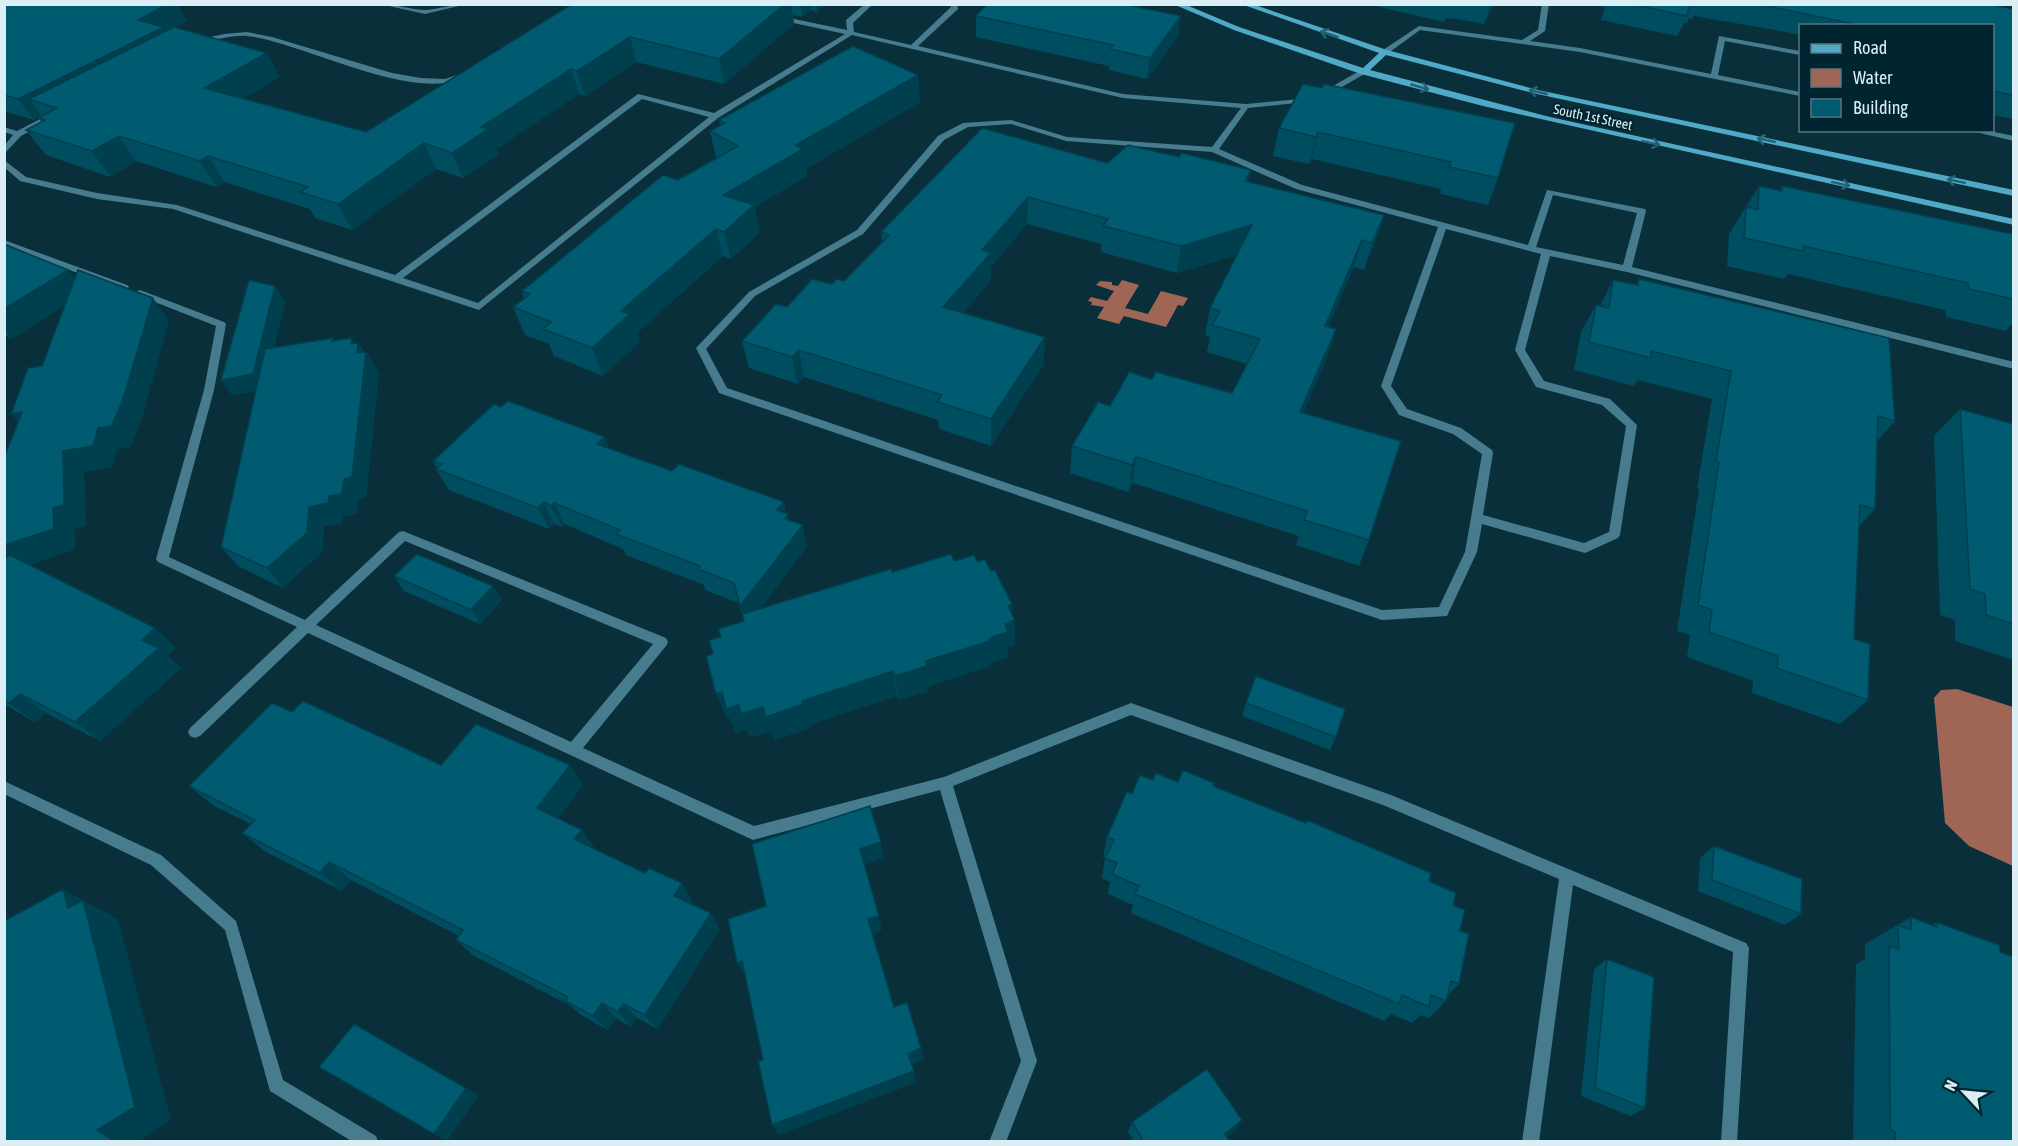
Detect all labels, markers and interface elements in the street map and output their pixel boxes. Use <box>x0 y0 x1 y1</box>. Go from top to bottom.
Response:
legend <box>1799 24 1994 132</box>
one-way arrow <box>1319 28 1338 39</box>
text: Road <box>1853 37 1887 58</box>
text: Water <box>1853 67 1893 88</box>
one-way arrow <box>1410 82 1429 94</box>
one-way arrow <box>1528 86 1548 97</box>
text: Building <box>1853 97 1908 118</box>
street label: South 1st Street <box>1552 101 1634 133</box>
one-way arrow <box>1756 134 1776 145</box>
one-way arrow <box>1640 138 1660 149</box>
one-way arrow <box>1947 175 1967 186</box>
one-way arrow <box>1831 179 1850 190</box>
north arrow <box>1934 1062 1994 1122</box>
text: N <box>1940 1077 1961 1094</box>

